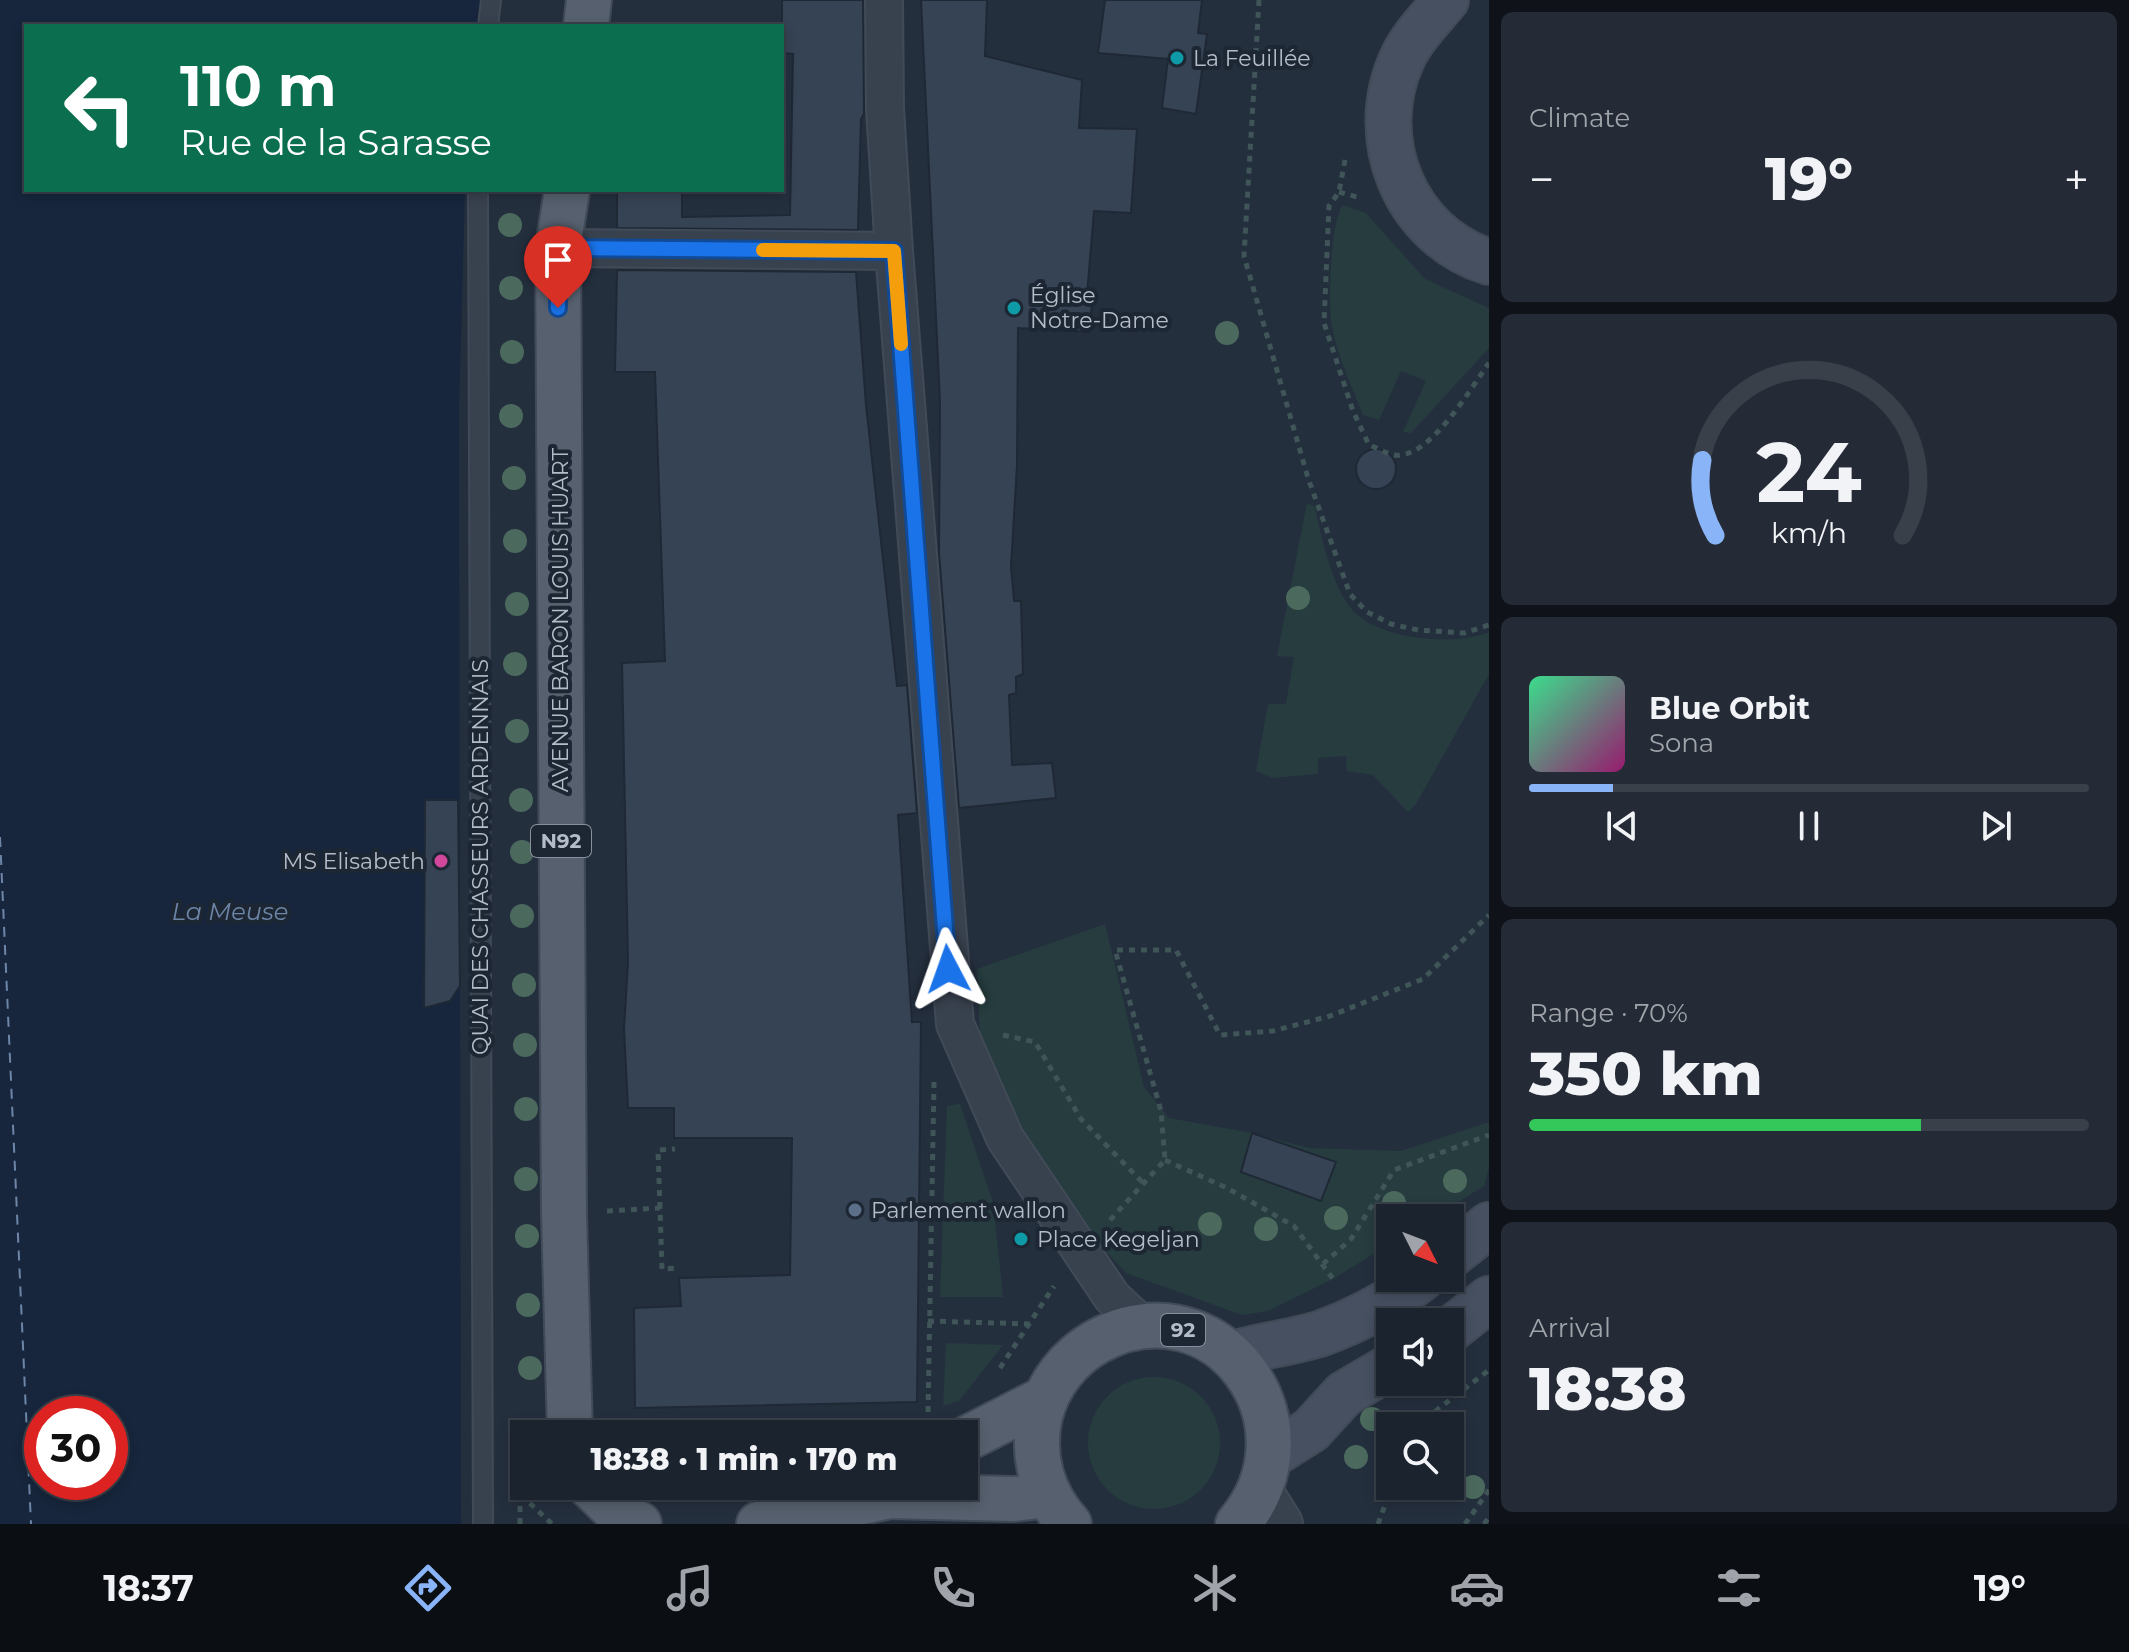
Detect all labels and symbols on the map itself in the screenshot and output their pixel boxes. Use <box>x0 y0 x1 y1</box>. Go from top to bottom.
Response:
place label: La Feuillée <box>1193 45 1311 72</box>
marker: La Feuillée <box>1168 49 1186 67</box>
pin <box>524 226 592 308</box>
place label: Église Notre-Dame <box>1030 282 1169 334</box>
marker: Église Notre-Dame <box>1005 299 1023 317</box>
street label: AVENUE BARON LOUIS HUART <box>547 447 574 792</box>
street label: QUAI DES CHASSEURS ARDENNAIS <box>467 659 494 1055</box>
road number: N92 <box>531 825 591 857</box>
place label: MS Elisabeth <box>282 848 425 875</box>
marker: MS Elisabeth <box>432 852 450 870</box>
water label: La Meuse <box>172 897 288 926</box>
position arrow <box>906 927 990 1011</box>
place label: Parlement wallon <box>871 1197 1066 1224</box>
marker: Parlement wallon <box>846 1201 864 1219</box>
north arrow <box>1376 1204 1464 1292</box>
place label: Place Kegeljan <box>1037 1226 1200 1253</box>
marker: Place Kegeljan <box>1012 1230 1030 1248</box>
road number: 92 <box>1161 1314 1205 1346</box>
speed limit sign: 30 <box>24 1396 128 1500</box>

